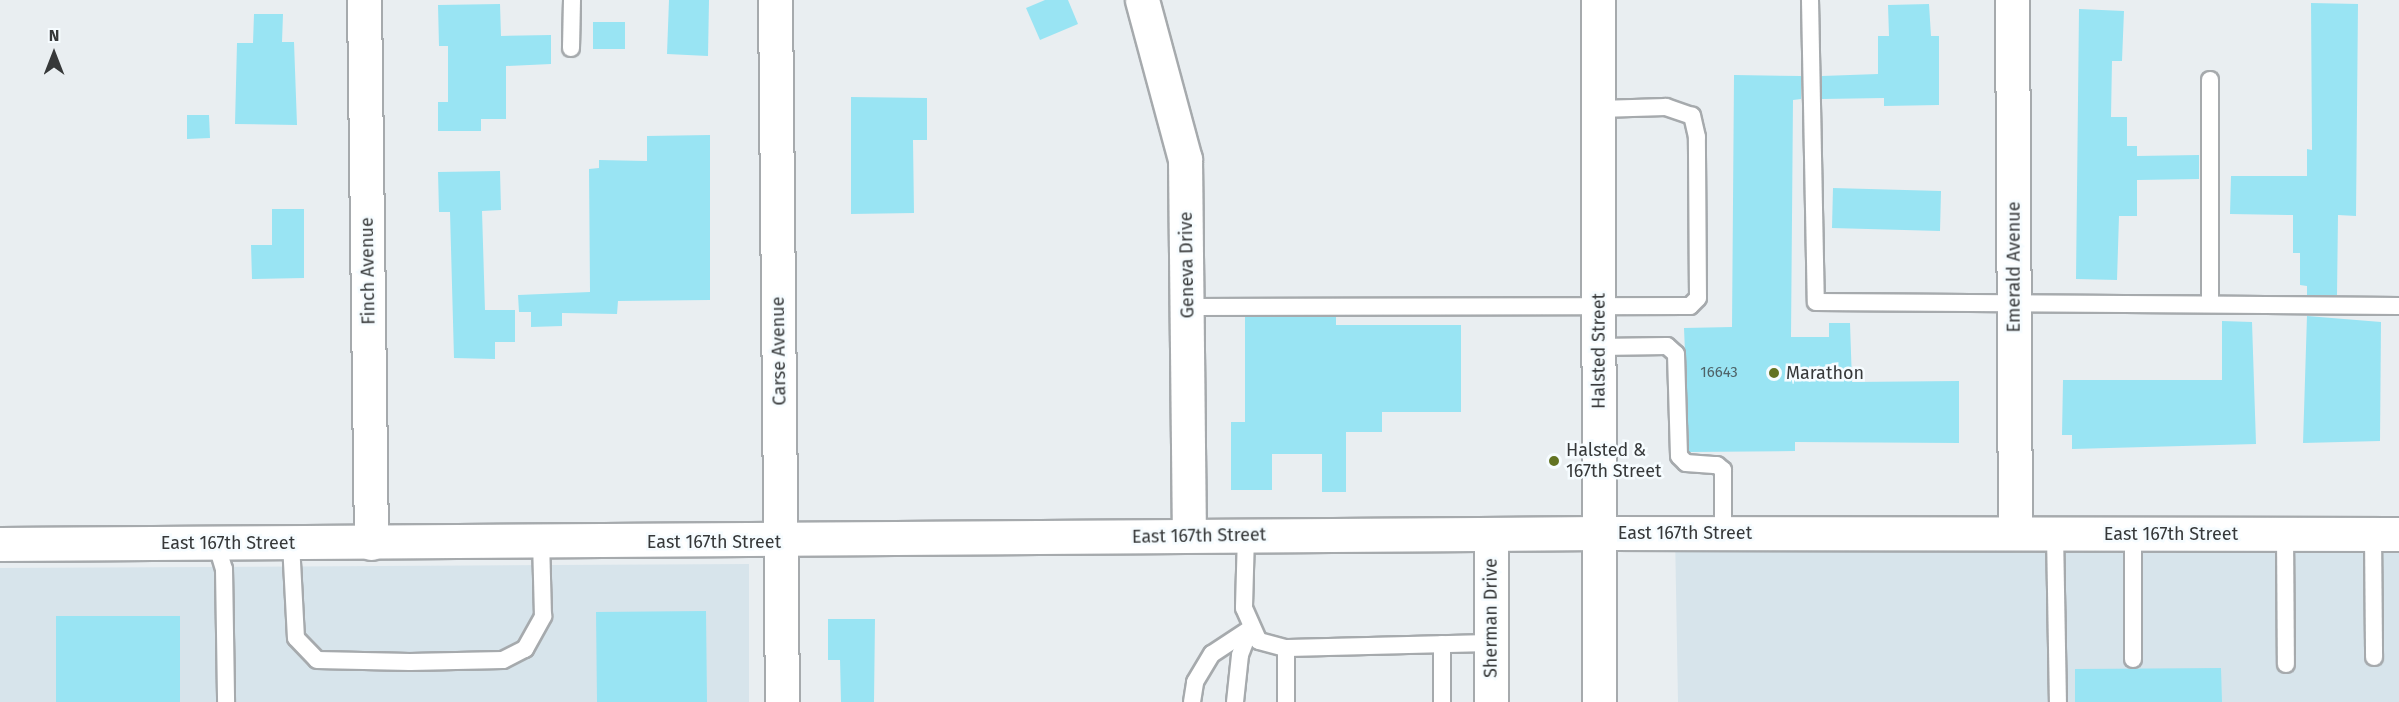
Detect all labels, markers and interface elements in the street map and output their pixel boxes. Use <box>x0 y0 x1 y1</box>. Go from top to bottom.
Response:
north arrow <box>24 24 84 84</box>
text: N <box>49 26 59 45</box>
street label: Emerald Avenue <box>2003 201 2025 333</box>
street label: Geneva Drive <box>1175 211 1199 319</box>
street label: Finch Avenue <box>356 217 380 325</box>
street label: Halsted Street <box>1588 293 1610 409</box>
street label: Carse Avenue <box>767 296 791 406</box>
place label: Marathon <box>1786 362 1864 384</box>
house number: 16643 <box>1700 364 1738 382</box>
marker: Marathon <box>1767 366 1781 380</box>
place label: Halsted & 167th Street <box>1566 440 1662 482</box>
marker: Halsted & 167th Street <box>1547 454 1561 468</box>
street label: East 167th Street <box>1618 522 1752 544</box>
street label: East 167th Street <box>2104 523 2238 545</box>
street label: East 167th Street <box>1132 524 1266 548</box>
street label: East 167th Street <box>647 531 781 553</box>
street label: East 167th Street <box>161 532 295 554</box>
street label: Sherman Drive <box>1480 558 1502 678</box>

